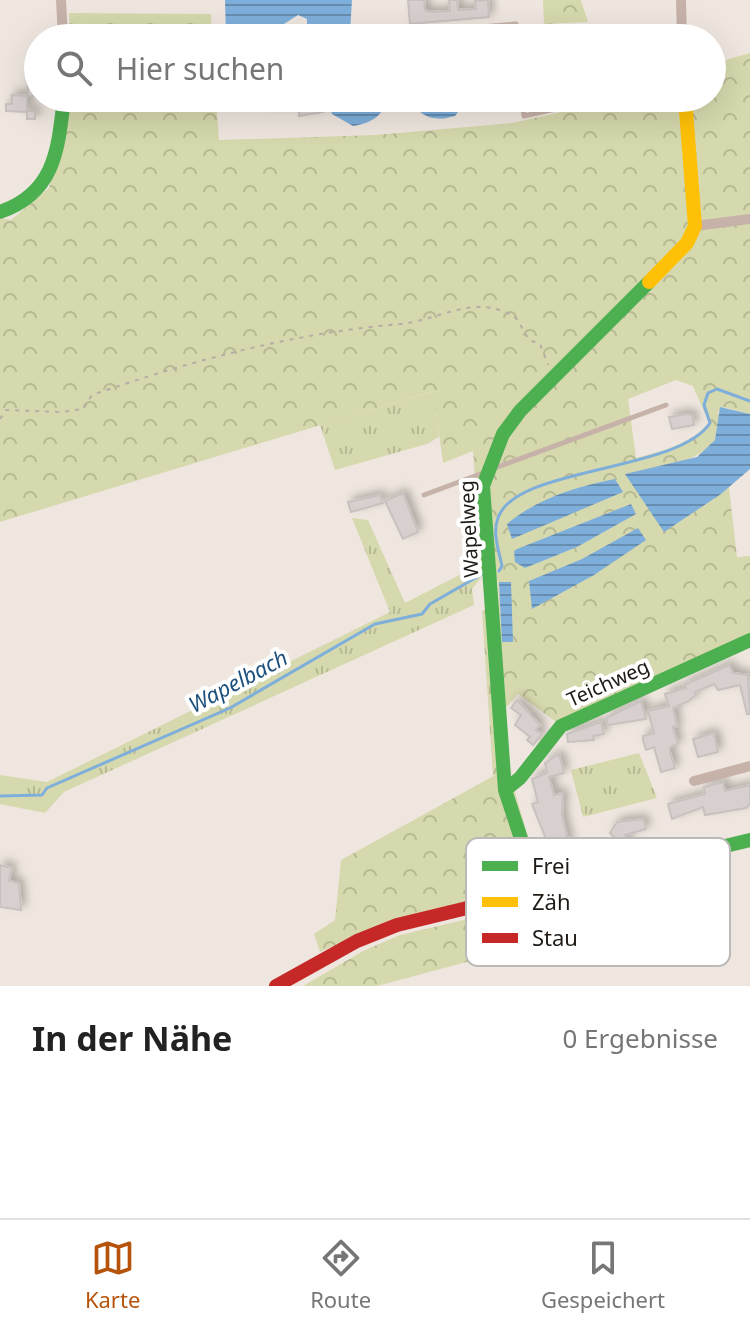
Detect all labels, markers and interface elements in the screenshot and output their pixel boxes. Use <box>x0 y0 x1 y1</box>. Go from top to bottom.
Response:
search box <box>24 24 726 112</box>
icon: search <box>52 46 96 90</box>
text: Hier suchen <box>116 48 284 89</box>
street label: Wapelweg <box>452 480 485 578</box>
water label: Wapelbach <box>183 641 292 719</box>
street label: Teichweg <box>562 652 653 713</box>
legend <box>466 838 730 966</box>
text: Frei <box>532 850 570 880</box>
text: Zäh <box>532 886 571 916</box>
text: Stau <box>532 922 578 952</box>
text: In der Nähe <box>32 1015 232 1061</box>
text: 0 Ergebnisse <box>562 1020 718 1056</box>
tab: Karte <box>85 1236 140 1314</box>
tab: Route <box>310 1236 371 1314</box>
tab: Gespeichert <box>541 1236 665 1314</box>

